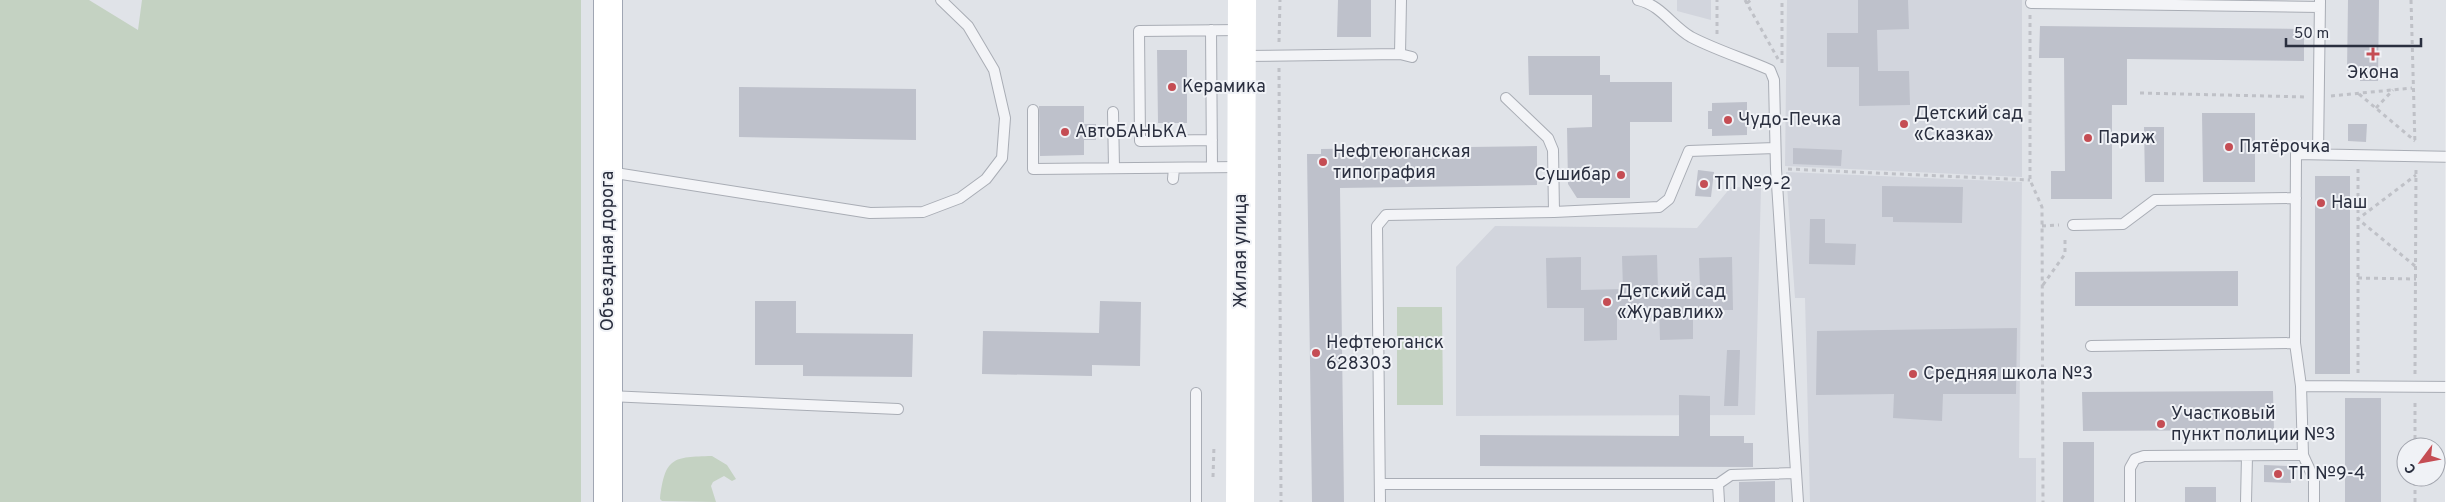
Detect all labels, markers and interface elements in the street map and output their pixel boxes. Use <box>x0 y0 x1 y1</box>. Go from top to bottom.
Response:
scale bar <box>2286 15 2421 47</box>
text: 50 m <box>2294 25 2329 44</box>
marker: Экона <box>2367 48 2379 60</box>
place label: Экона <box>2347 62 2399 85</box>
place label: Керамика <box>1182 76 1266 99</box>
marker: Керамика <box>1166 81 1178 93</box>
place label: Детский сад «Сказка» <box>1914 103 2023 147</box>
place label: Чудо-Печка <box>1738 109 1841 132</box>
marker: Чудо-Печка <box>1722 114 1734 126</box>
marker: Детский сад «Сказка» <box>1898 118 1910 130</box>
place label: АвтоБАНЬКА <box>1075 121 1187 144</box>
marker: АвтоБАНЬКА <box>1059 126 1071 138</box>
place label: Париж <box>2098 127 2156 150</box>
marker: Париж <box>2082 132 2094 144</box>
place label: Пятёрочка <box>2239 136 2330 159</box>
place label: Нефтеюганская типография <box>1333 141 1471 185</box>
marker: Пятёрочка <box>2223 141 2235 153</box>
marker: Нефтеюганская типография <box>1317 156 1329 168</box>
place label: Сушибар <box>1534 164 1611 187</box>
marker: Сушибар <box>1615 169 1627 181</box>
street label: Объездная дорога <box>597 171 620 331</box>
place label: ТП №9-2 <box>1714 173 1791 196</box>
marker: ТП №9-2 <box>1698 178 1710 190</box>
place label: Наш <box>2331 192 2367 215</box>
street label: Жилая улица <box>1230 194 1253 308</box>
marker: Наш <box>2315 197 2327 209</box>
place label: Детский сад «Журавлик» <box>1617 281 1726 325</box>
marker: Детский сад «Журавлик» <box>1601 296 1613 308</box>
place label: Нефтеюганск 628303 <box>1326 332 1444 376</box>
marker: Нефтеюганск 628303 <box>1310 347 1322 359</box>
place label: Средняя школа №3 <box>1923 363 2093 386</box>
marker: Средняя школа №3 <box>1907 368 1919 380</box>
place label: Участковый пункт полиции №3 <box>2171 403 2335 447</box>
marker: Участковый пункт полиции №3 <box>2155 418 2167 430</box>
north arrow <box>2396 437 2446 487</box>
text: С <box>2402 460 2421 476</box>
place label: ТП №9-4 <box>2288 463 2365 486</box>
marker: ТП №9-4 <box>2272 468 2284 480</box>

